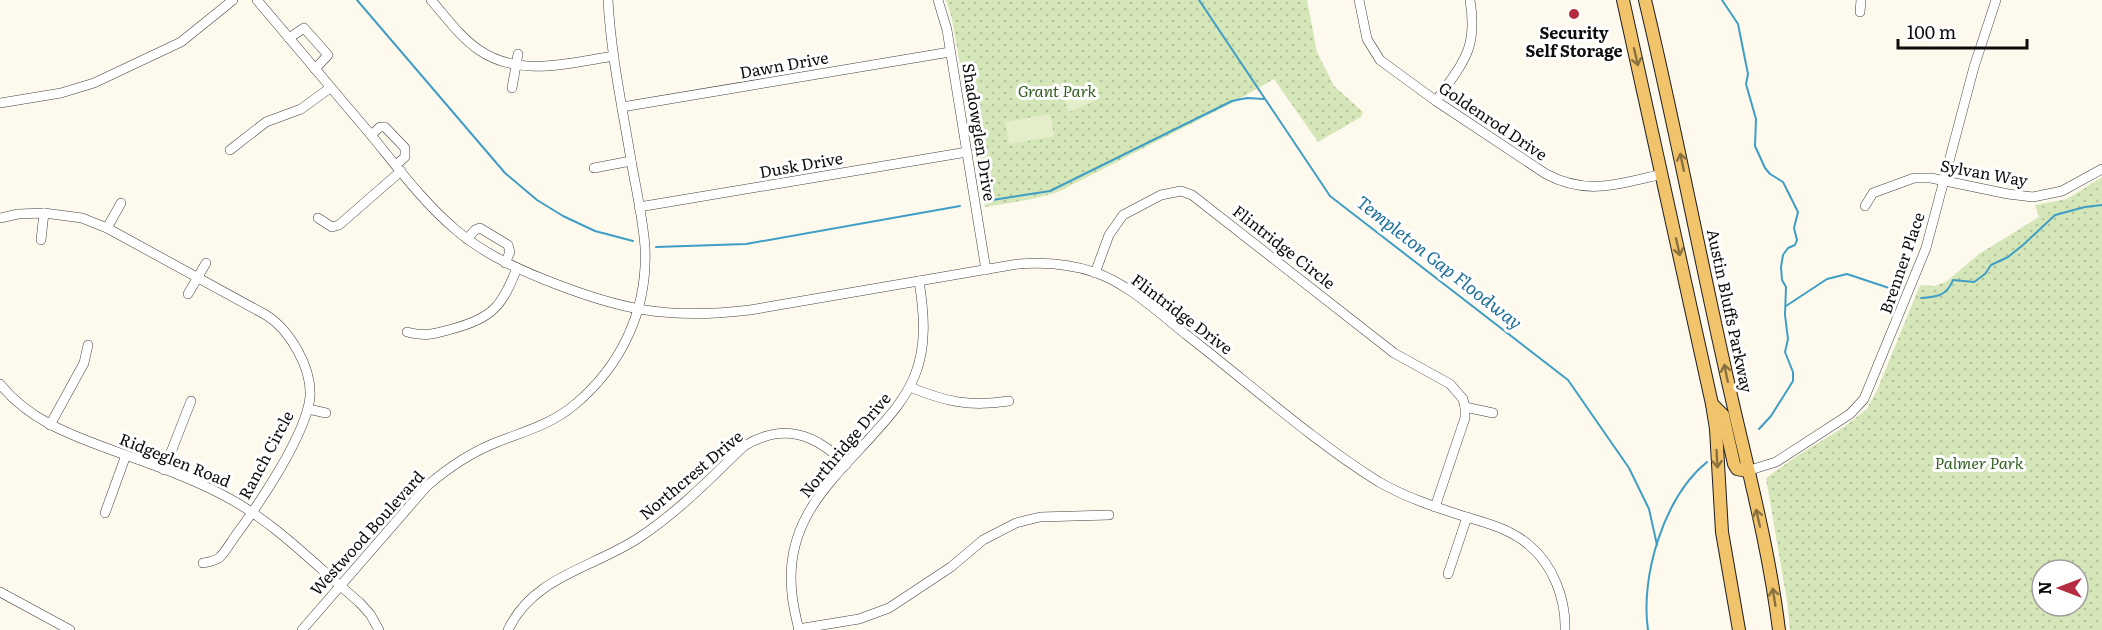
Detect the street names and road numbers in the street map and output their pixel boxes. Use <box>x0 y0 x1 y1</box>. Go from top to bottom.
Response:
street label: Dawn Drive <box>737 44 830 84</box>
street label: Shadowglen Drive <box>957 61 1003 202</box>
street label: Goldenrod Drive <box>1434 75 1553 165</box>
street label: Dusk Drive <box>757 145 845 183</box>
street label: Sylvan Way <box>1939 153 2031 192</box>
street label: Flintridge Circle <box>1228 198 1341 294</box>
street label: Brenner Place <box>1873 209 1930 317</box>
street label: Austin Bluffs Parkway <box>1702 227 1760 396</box>
street label: Flintridge Drive <box>1127 267 1238 359</box>
street label: Northridge Drive <box>793 386 896 502</box>
street label: Ranch Circle <box>232 406 299 503</box>
street label: Northcrest Drive <box>633 424 747 525</box>
street label: Ridgeglen Road <box>116 426 235 492</box>
street label: Westwood Boulevard <box>304 464 429 600</box>

